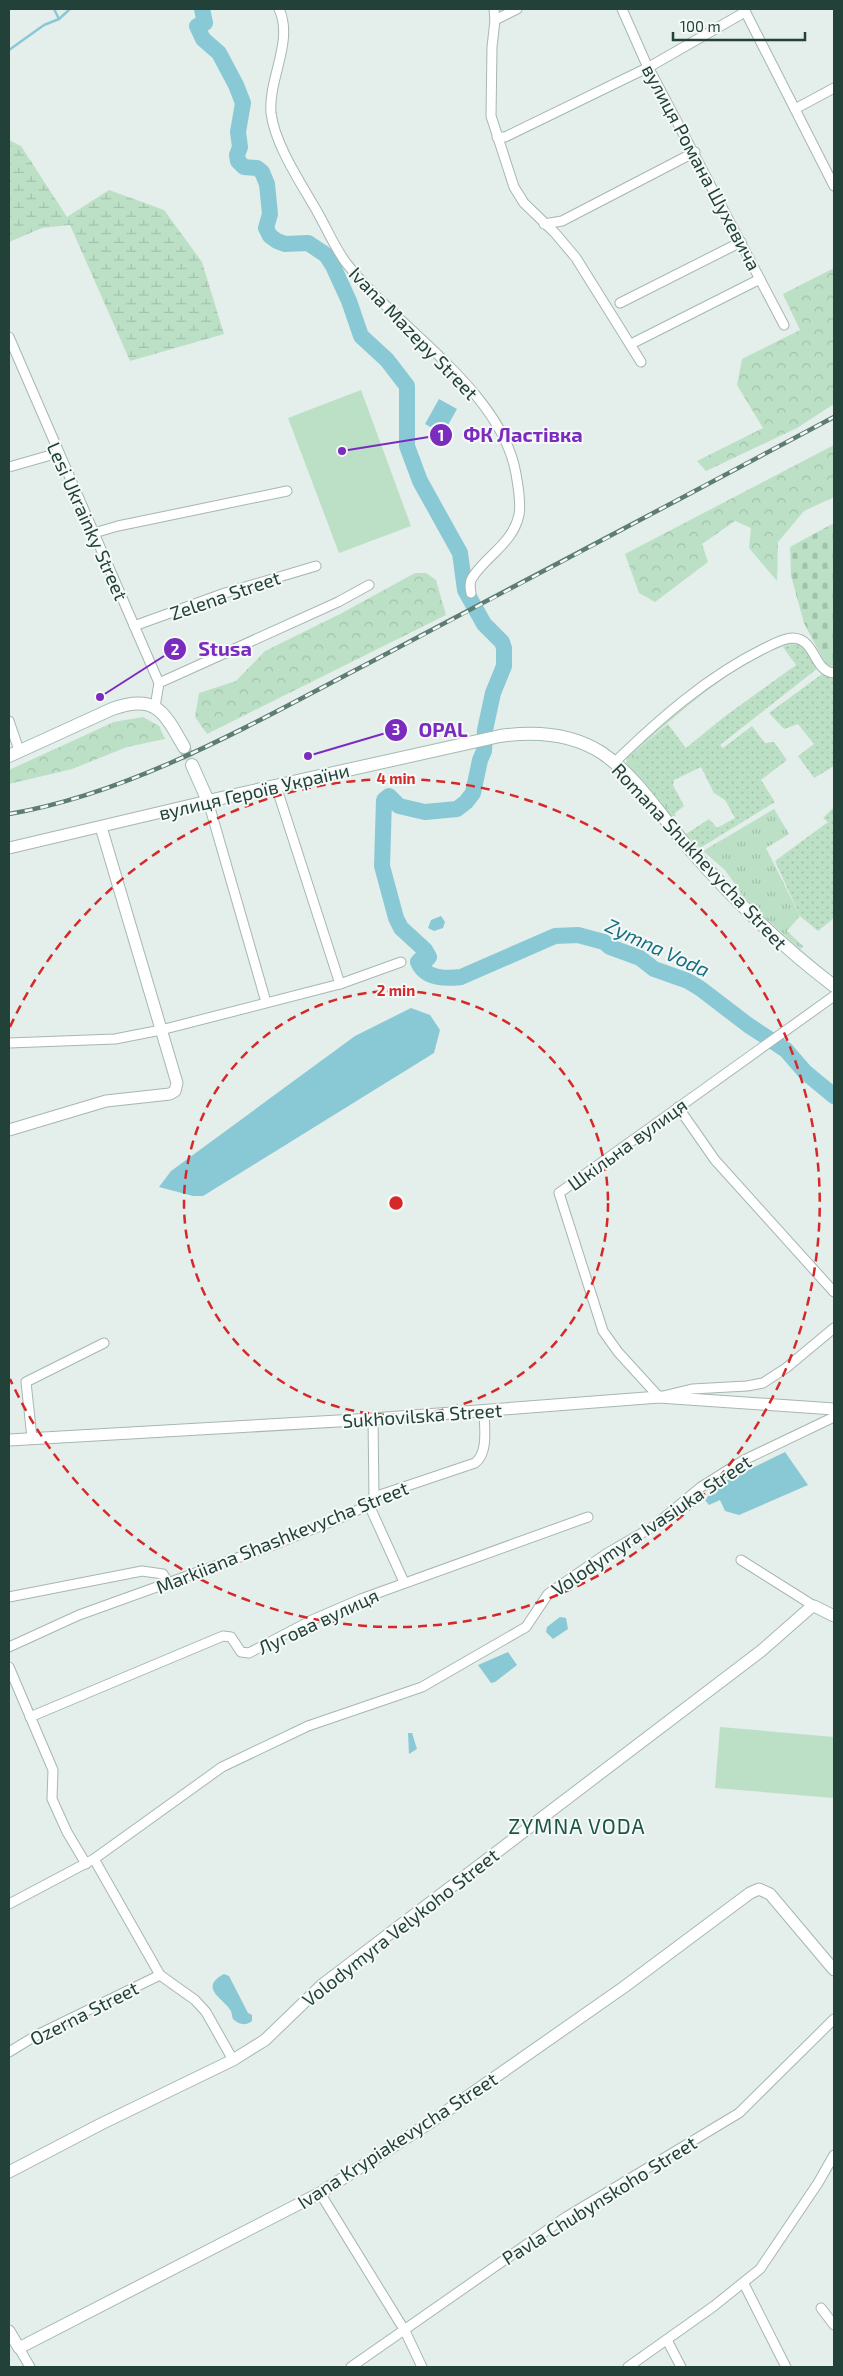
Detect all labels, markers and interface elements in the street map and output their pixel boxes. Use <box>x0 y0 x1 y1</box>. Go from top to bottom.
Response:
scale bar <box>673 10 806 42</box>
text: 100 m <box>680 17 721 35</box>
street label: вулиця Романа Шухевича <box>637 60 766 274</box>
street label: Ivana Mazepy Street <box>345 262 483 404</box>
callout: ФК Ластівка <box>428 418 593 453</box>
text: ФК Ластівка <box>463 422 583 446</box>
text: 1 <box>438 426 444 444</box>
street label: Lesi Ukrainky Street <box>43 438 133 604</box>
street label: Zelena Street <box>167 565 283 625</box>
callout: Stusa <box>163 632 261 667</box>
text: Stusa <box>198 636 252 660</box>
text: 2 <box>171 640 180 658</box>
callout: OPAL <box>384 713 478 748</box>
text: OPAL <box>418 717 468 741</box>
text: 3 <box>392 720 400 738</box>
street label: вулиця Героїв України <box>156 758 352 825</box>
street label: Romana Shukhevycha Street <box>608 758 792 954</box>
text: 4 min <box>376 769 416 787</box>
water label: Zymna Voda <box>602 912 714 982</box>
text: 2 min <box>377 981 415 999</box>
street label: Шкільна вулиця <box>563 1093 692 1196</box>
centre of rings <box>387 1194 405 1212</box>
street label: Sukhovilska Street <box>341 1398 503 1432</box>
street label: Volodymyra Ivasiuka Street <box>547 1450 755 1600</box>
street label: Markiiana Shashkevycha Street <box>152 1476 412 1598</box>
street label: Лугова вулиця <box>254 1583 382 1660</box>
district label: ZYMNA VODA <box>508 1813 646 1838</box>
street label: Volodymyra Velykoho Street <box>297 1843 503 2011</box>
street label: Ozerna Street <box>26 1976 142 2050</box>
street label: Ivana Krypiakevycha Street <box>293 2067 501 2213</box>
street label: Pavla Chubynskoho Street <box>497 2131 701 2269</box>

